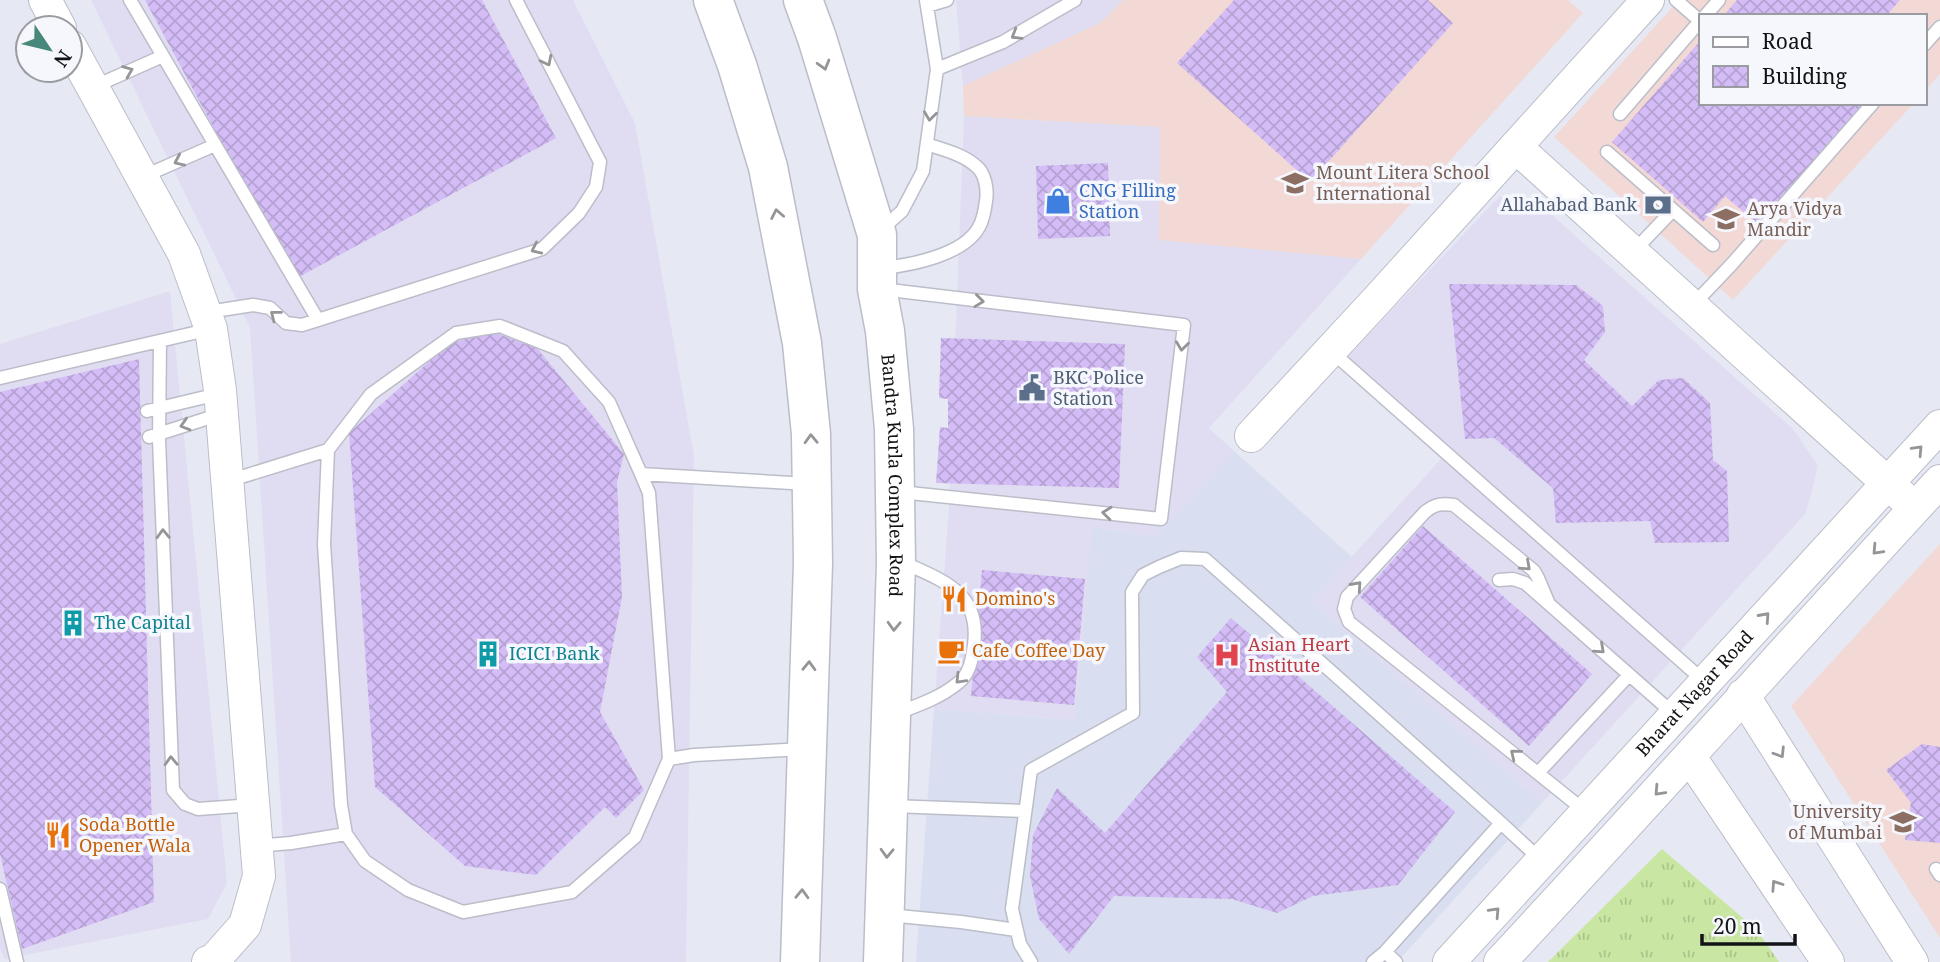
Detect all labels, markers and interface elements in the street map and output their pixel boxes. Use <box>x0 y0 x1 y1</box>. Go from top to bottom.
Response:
north arrow <box>14 14 84 84</box>
legend <box>1699 14 1926 105</box>
one-way arrow <box>1010 27 1023 40</box>
text: Road <box>1762 27 1813 55</box>
text: N <box>48 45 78 72</box>
one-way arrow <box>539 53 552 66</box>
one-way arrow <box>816 58 831 70</box>
text: Building <box>1762 62 1847 90</box>
one-way arrow <box>120 65 133 79</box>
one-way arrow <box>923 110 938 122</box>
one-way arrow <box>173 153 186 167</box>
place label: Mount Litera School International <box>1316 160 1490 205</box>
school or university icon: Mount Litera School International <box>1280 168 1310 198</box>
place label: CNG Filling Station <box>1079 178 1176 223</box>
shop icon: CNG Filling Station <box>1043 186 1073 216</box>
bank icon: Allahabad Bank <box>1643 190 1673 220</box>
place label: Allahabad Bank <box>1500 192 1637 216</box>
place label: Arya Vidya Mandir <box>1747 196 1842 241</box>
school or university icon: Arya Vidya Mandir <box>1711 204 1741 234</box>
one-way arrow <box>770 208 785 220</box>
one-way arrow <box>531 241 543 255</box>
one-way arrow <box>974 293 985 308</box>
one-way arrow <box>271 310 283 323</box>
one-way arrow <box>1174 340 1189 352</box>
street label: Bandra Kurla Complex Road <box>876 353 909 598</box>
place label: BKC Police Station <box>1053 365 1144 410</box>
public building icon: BKC Police Station <box>1017 373 1047 403</box>
one-way arrow <box>179 417 191 432</box>
one-way arrow <box>803 433 818 444</box>
one-way arrow <box>1910 445 1922 458</box>
one-way arrow <box>1102 506 1113 521</box>
one-way arrow <box>155 528 170 539</box>
one-way arrow <box>1873 542 1886 555</box>
one-way arrow <box>1518 558 1531 570</box>
one-way arrow <box>1349 581 1361 594</box>
restaurant icon: Domino's <box>939 584 969 614</box>
place label: Domino's <box>975 586 1055 610</box>
building icon: The Capital <box>58 608 88 638</box>
place label: The Capital <box>94 610 191 634</box>
one-way arrow <box>1756 613 1769 626</box>
one-way arrow <box>887 621 902 632</box>
street label: Bharat Nagar Road <box>1630 625 1758 761</box>
place label: Asian Heart Institute <box>1248 632 1350 677</box>
cafe icon: Cafe Coffee Day <box>936 636 966 666</box>
place label: Cafe Coffee Day <box>972 638 1106 662</box>
building icon: ICICI Bank <box>473 639 503 669</box>
hospital icon: Asian Heart Institute <box>1212 640 1242 670</box>
place label: ICICI Bank <box>509 641 600 665</box>
one-way arrow <box>1592 641 1605 653</box>
one-way arrow <box>802 661 817 672</box>
one-way arrow <box>955 670 968 683</box>
one-way arrow <box>1771 745 1784 758</box>
one-way arrow <box>1510 749 1522 762</box>
one-way arrow <box>164 755 179 766</box>
one-way arrow <box>1654 783 1667 796</box>
place label: University of Mumbai <box>1788 799 1883 844</box>
school or university icon: University of Mumbai <box>1888 807 1918 837</box>
place label: Soda Bottle Opener Wala <box>79 812 191 857</box>
restaurant icon: Soda Bottle Opener Wala <box>43 820 73 850</box>
one-way arrow <box>879 849 895 859</box>
one-way arrow <box>1772 880 1785 893</box>
one-way arrow <box>794 888 810 899</box>
scale bar <box>1702 902 1795 946</box>
one-way arrow <box>1487 907 1499 920</box>
text: 20 m <box>1713 912 1762 940</box>

